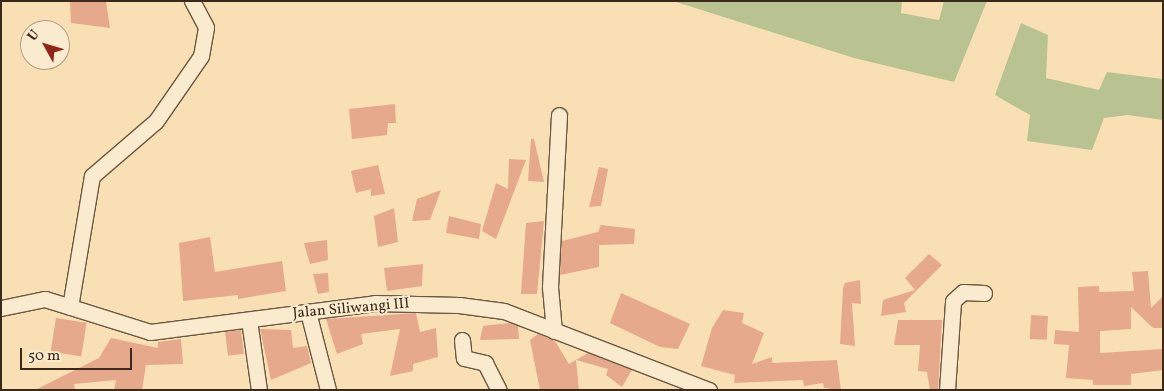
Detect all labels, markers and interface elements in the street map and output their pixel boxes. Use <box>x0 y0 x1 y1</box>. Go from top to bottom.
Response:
north arrow <box>20 20 70 70</box>
text: U <box>23 26 44 46</box>
street label: Jalan Siliwangi III <box>292 295 410 323</box>
scale bar <box>22 338 135 370</box>
text: 50 m <box>28 346 60 367</box>

